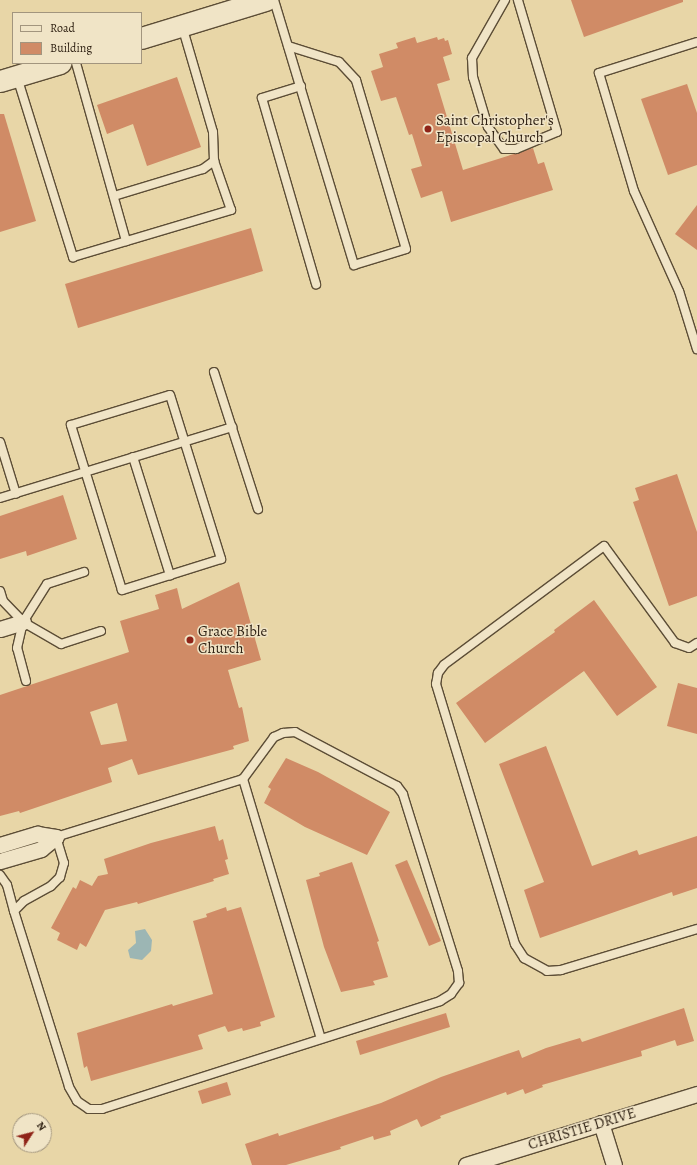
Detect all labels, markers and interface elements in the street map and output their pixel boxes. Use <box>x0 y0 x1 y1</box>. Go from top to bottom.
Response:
legend <box>12 12 142 64</box>
text: Road <box>50 20 75 36</box>
text: Building <box>50 40 92 56</box>
place label: Saint Christopher's Episcopal Church <box>436 111 554 146</box>
marker: Saint Christopher's Episcopal Church <box>423 124 433 134</box>
place label: Grace Bible Church <box>198 622 267 657</box>
marker: Grace Bible Church <box>185 635 195 645</box>
street label: CHRISTIE DRIVE <box>526 1104 638 1154</box>
north arrow <box>12 1113 52 1153</box>
text: N <box>33 1119 50 1134</box>

